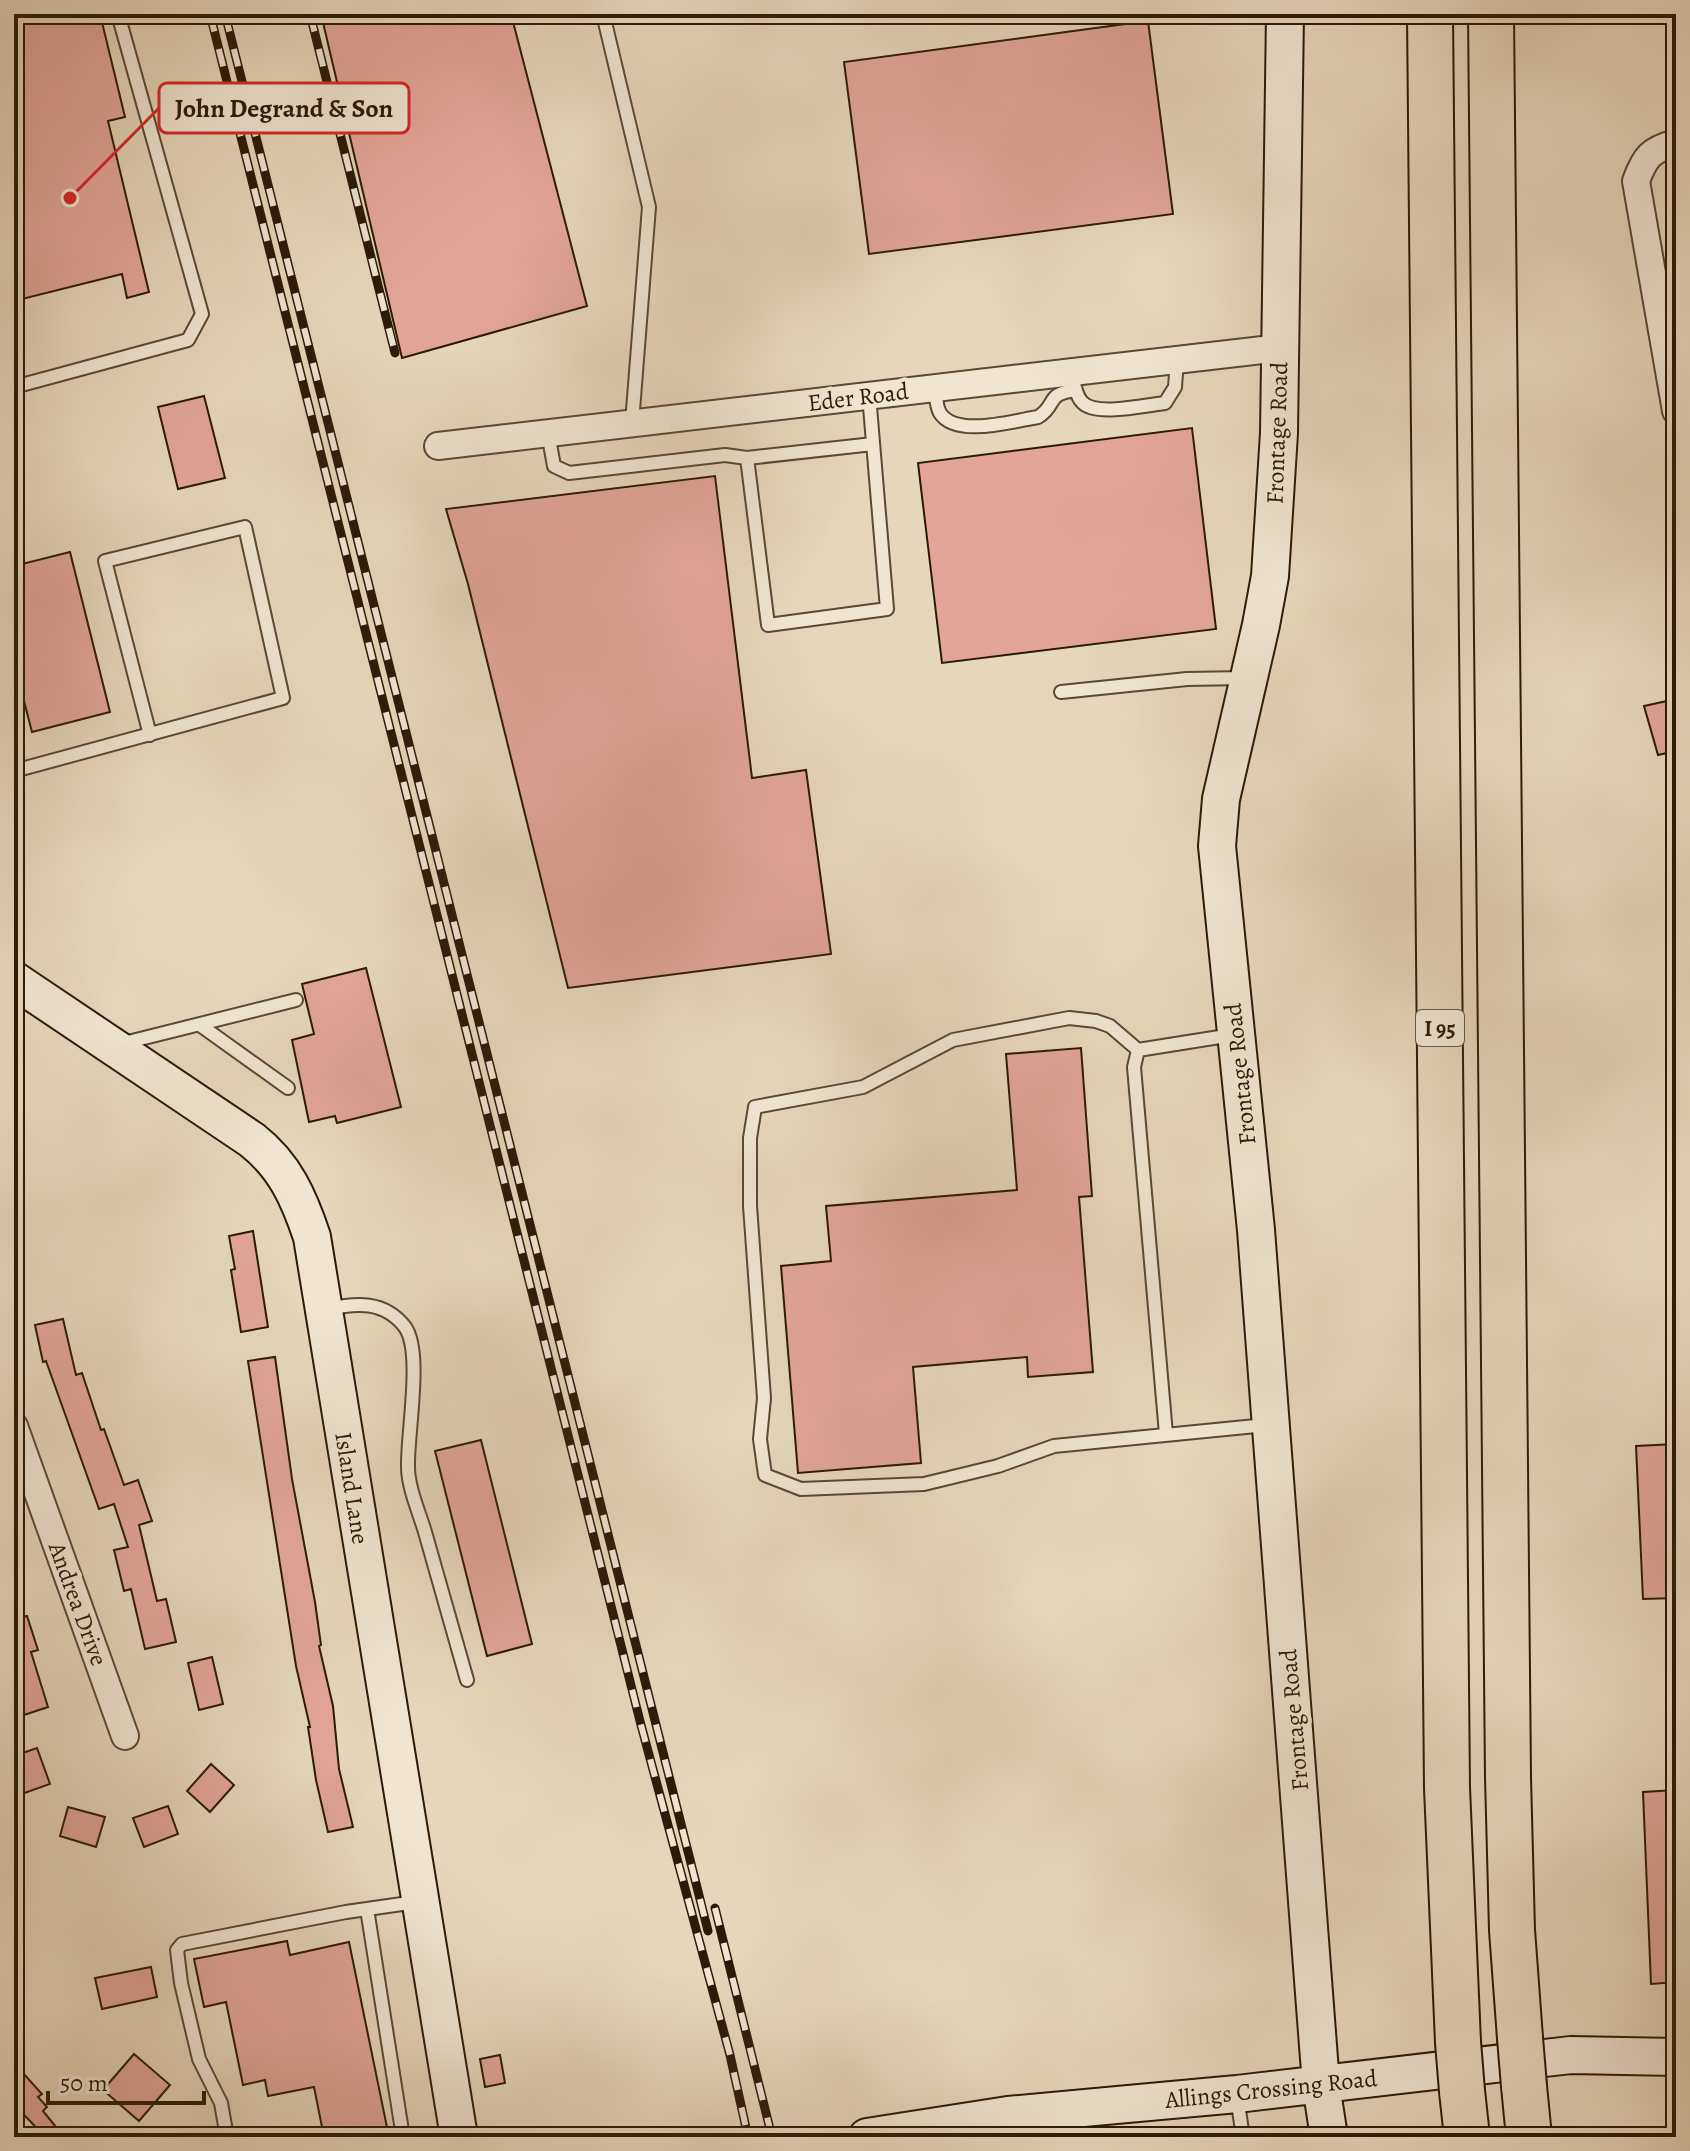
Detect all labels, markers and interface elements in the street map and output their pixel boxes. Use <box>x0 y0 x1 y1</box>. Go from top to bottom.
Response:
callout: John Degrand & Son <box>159 83 409 133</box>
text: John Degrand & Son <box>175 91 394 126</box>
street label: Frontage Road <box>1259 361 1295 505</box>
street label: Eder Road <box>806 375 910 419</box>
street label: Frontage Road <box>1217 1001 1263 1147</box>
road number: I 95 <box>1416 1010 1464 1046</box>
street label: Island Lane <box>327 1430 377 1546</box>
street label: Andrea Drive <box>41 1537 115 1670</box>
street label: Frontage Road <box>1272 1648 1316 1792</box>
scale bar <box>48 2055 204 2105</box>
street label: Allings Crossing Road <box>1162 2062 1379 2116</box>
text: 50 m <box>60 2067 108 2099</box>

